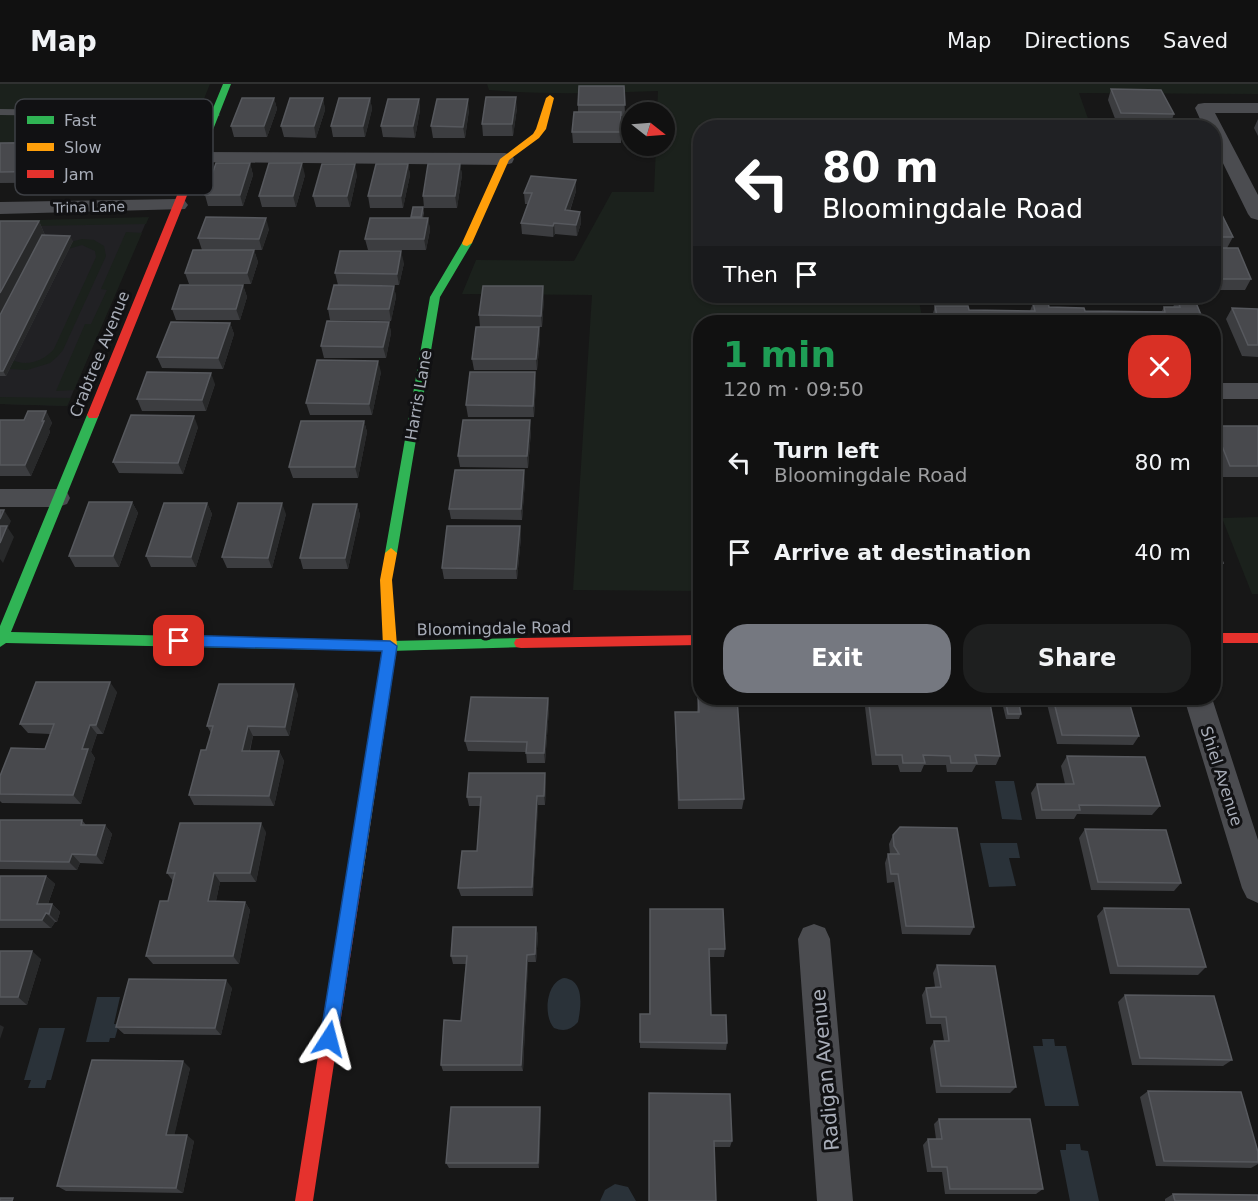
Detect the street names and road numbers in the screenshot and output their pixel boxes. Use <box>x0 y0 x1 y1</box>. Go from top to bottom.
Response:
street label: Trina Lane <box>52 198 125 216</box>
street label: Crabtree Avenue <box>65 288 133 420</box>
street label: Harris Lane <box>401 348 436 442</box>
street label: Bloomingdale Road <box>416 618 572 639</box>
street label: Shiel Avenue <box>1196 724 1247 828</box>
street label: Radigan Avenue <box>806 988 844 1152</box>

